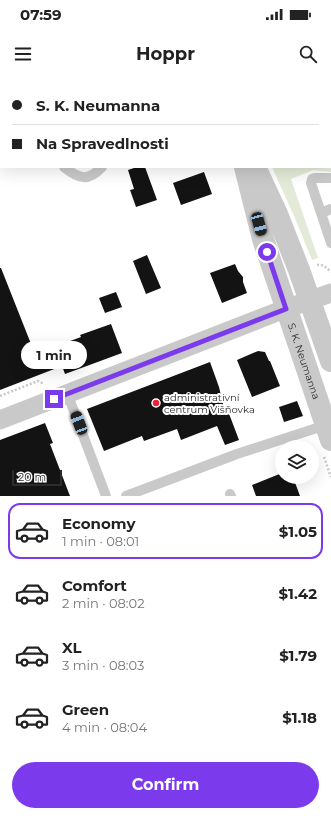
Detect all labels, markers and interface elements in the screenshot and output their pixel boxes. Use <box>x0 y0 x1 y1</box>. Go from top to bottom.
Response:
text: 07:59 <box>20 5 62 24</box>
icon: menu <box>12 43 34 65</box>
text: Hoppr <box>136 43 195 65</box>
icon: search <box>297 43 319 65</box>
text: S. K. Neumanna <box>36 96 160 115</box>
text: Na Spravedlnosti <box>36 134 169 153</box>
car <box>250 211 268 237</box>
route start <box>258 243 276 261</box>
street label: S. K. Neumanna <box>285 321 323 401</box>
callout: 1 min <box>21 341 87 369</box>
text: 1 min <box>36 347 72 363</box>
route end <box>45 390 63 408</box>
place label: administrativní centrum Višňovka <box>164 391 255 416</box>
marker: administrativní centrum Višňovka <box>151 398 161 408</box>
car <box>69 410 89 436</box>
map controls <box>275 440 319 484</box>
button: layers <box>275 440 319 484</box>
scale bar <box>12 468 62 487</box>
text: 20 m <box>18 470 46 484</box>
icon: car <box>14 513 50 549</box>
text: Economy <box>62 514 135 533</box>
text: $1.05 <box>279 522 317 541</box>
text: 1 min · 08:01 <box>62 533 139 549</box>
icon: car <box>14 575 50 611</box>
text: Comfort <box>62 576 127 595</box>
text: $1.42 <box>279 584 317 603</box>
text: 2 min · 08:02 <box>62 595 145 611</box>
icon: car <box>14 637 50 673</box>
text: XL <box>62 638 81 657</box>
text: $1.79 <box>279 646 317 665</box>
text: 3 min · 08:03 <box>62 657 144 673</box>
icon: car <box>14 699 50 735</box>
text: Green <box>62 700 109 719</box>
text: $1.18 <box>282 708 317 727</box>
text: 4 min · 08:04 <box>62 719 147 735</box>
button: Confirm <box>12 762 319 808</box>

